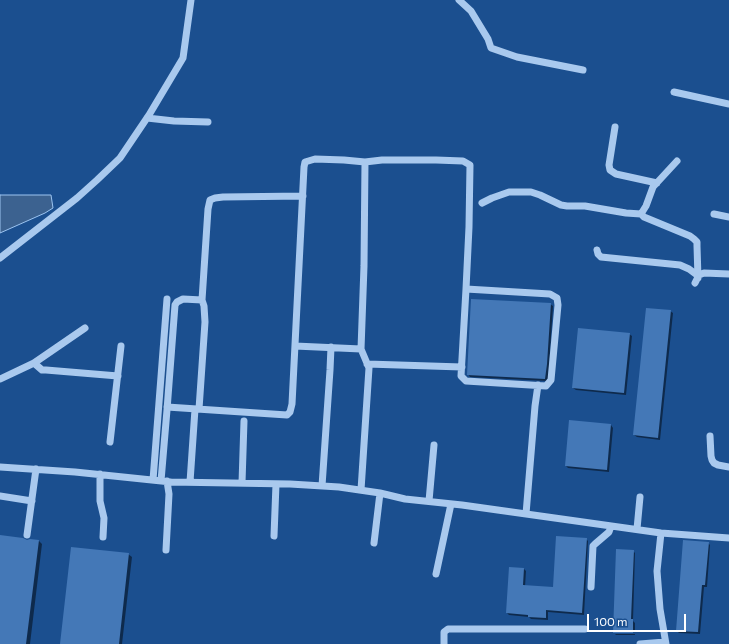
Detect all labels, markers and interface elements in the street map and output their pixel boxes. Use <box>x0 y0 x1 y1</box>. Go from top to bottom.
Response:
scale bar <box>589 606 688 632</box>
text: 100 m <box>594 614 628 628</box>

